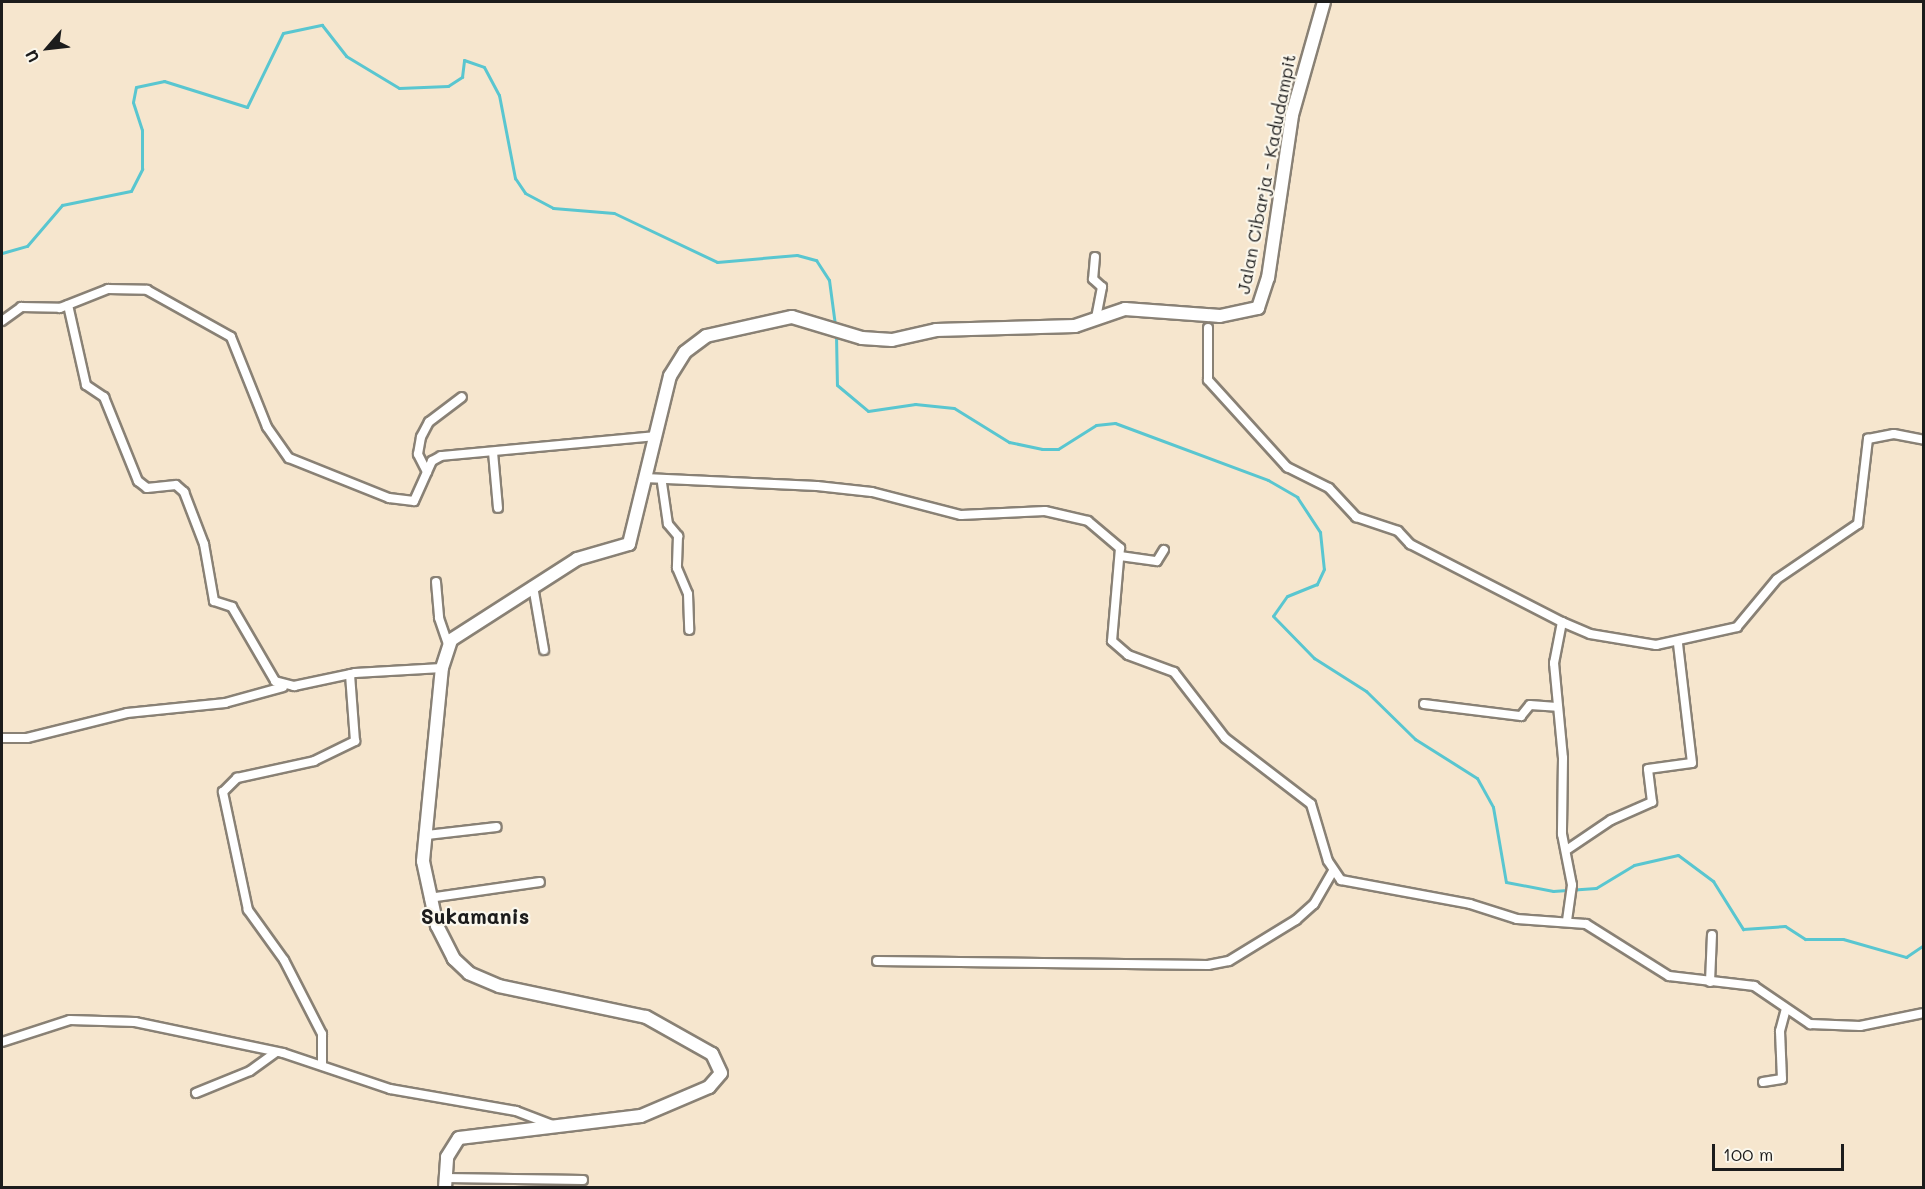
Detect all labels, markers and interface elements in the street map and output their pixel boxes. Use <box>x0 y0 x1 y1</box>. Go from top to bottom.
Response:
north arrow <box>18 18 78 78</box>
text: U <box>20 47 44 67</box>
street label: Jalan Cibarja - Kadudampit <box>1232 52 1300 296</box>
district label: Sukamanis <box>421 903 529 929</box>
scale bar <box>1715 1132 1847 1170</box>
text: 100 m <box>1723 1142 1773 1166</box>

